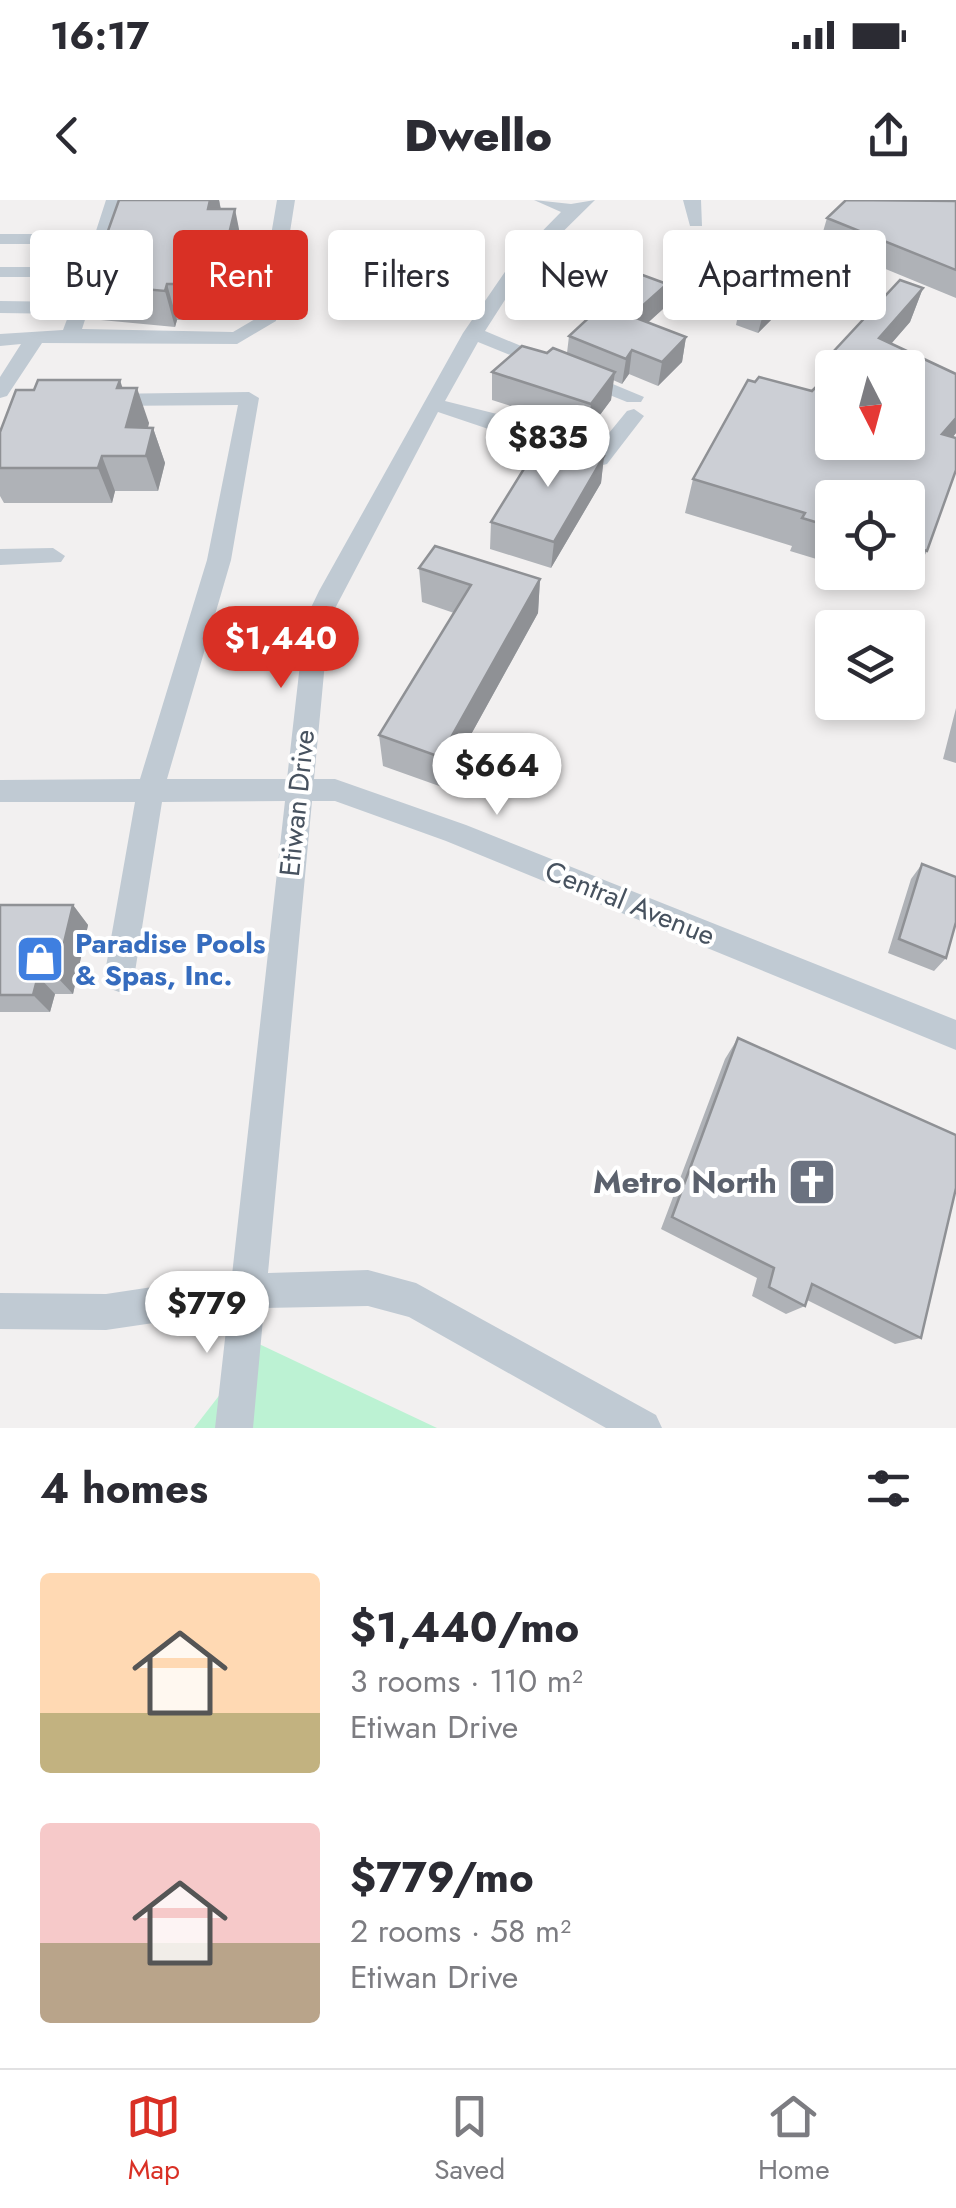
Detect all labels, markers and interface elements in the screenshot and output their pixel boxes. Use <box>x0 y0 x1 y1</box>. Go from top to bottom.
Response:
text: 16:17 <box>50 8 149 63</box>
text: Dwello <box>404 103 552 168</box>
icon: back <box>40 108 95 163</box>
icon: share <box>861 108 916 163</box>
chip: Buy <box>30 230 153 320</box>
chip: Rent <box>173 230 308 320</box>
chip: Filters <box>328 230 485 320</box>
chip: New <box>505 230 643 320</box>
chip: Apartment <box>663 230 886 320</box>
north arrow <box>815 350 925 460</box>
map controls <box>815 350 925 720</box>
pin: $835 <box>489 405 607 490</box>
text: $835 <box>508 414 588 460</box>
button: locate <box>815 480 925 590</box>
pin: $1,440 <box>200 606 362 691</box>
button: layers <box>815 610 925 720</box>
text: $1,440 <box>225 615 337 661</box>
street label: Etiwan Drive <box>269 728 325 878</box>
pin: $664 <box>438 733 556 818</box>
text: $664 <box>454 742 540 788</box>
street label: Central Avenue <box>539 850 721 956</box>
place label: Paradise Pools & Spas, Inc. <box>75 923 266 996</box>
shop icon: Paradise Pools & Spas, Inc. <box>14 933 66 985</box>
church icon: Metro North <box>786 1156 838 1208</box>
place label: Metro North <box>593 1159 777 1205</box>
pin: $779 <box>148 1271 266 1356</box>
text: $779 <box>167 1280 247 1326</box>
text: 4 homes <box>40 1458 208 1519</box>
icon: filters <box>861 1461 916 1516</box>
text: $1,440/mo <box>350 1597 579 1658</box>
icon: home <box>120 1613 240 1733</box>
text: 3 rooms · 110 m² <box>350 1658 583 1704</box>
text: Etiwan Drive <box>350 1704 518 1750</box>
text: $779/mo <box>350 1847 534 1908</box>
icon: home <box>120 1863 240 1983</box>
text: 2 rooms · 58 m² <box>350 1908 571 1954</box>
text: Etiwan Drive <box>350 1954 518 2000</box>
tab: Map <box>126 2089 181 2190</box>
tab: Saved <box>434 2089 505 2190</box>
tab: Home <box>758 2089 830 2190</box>

